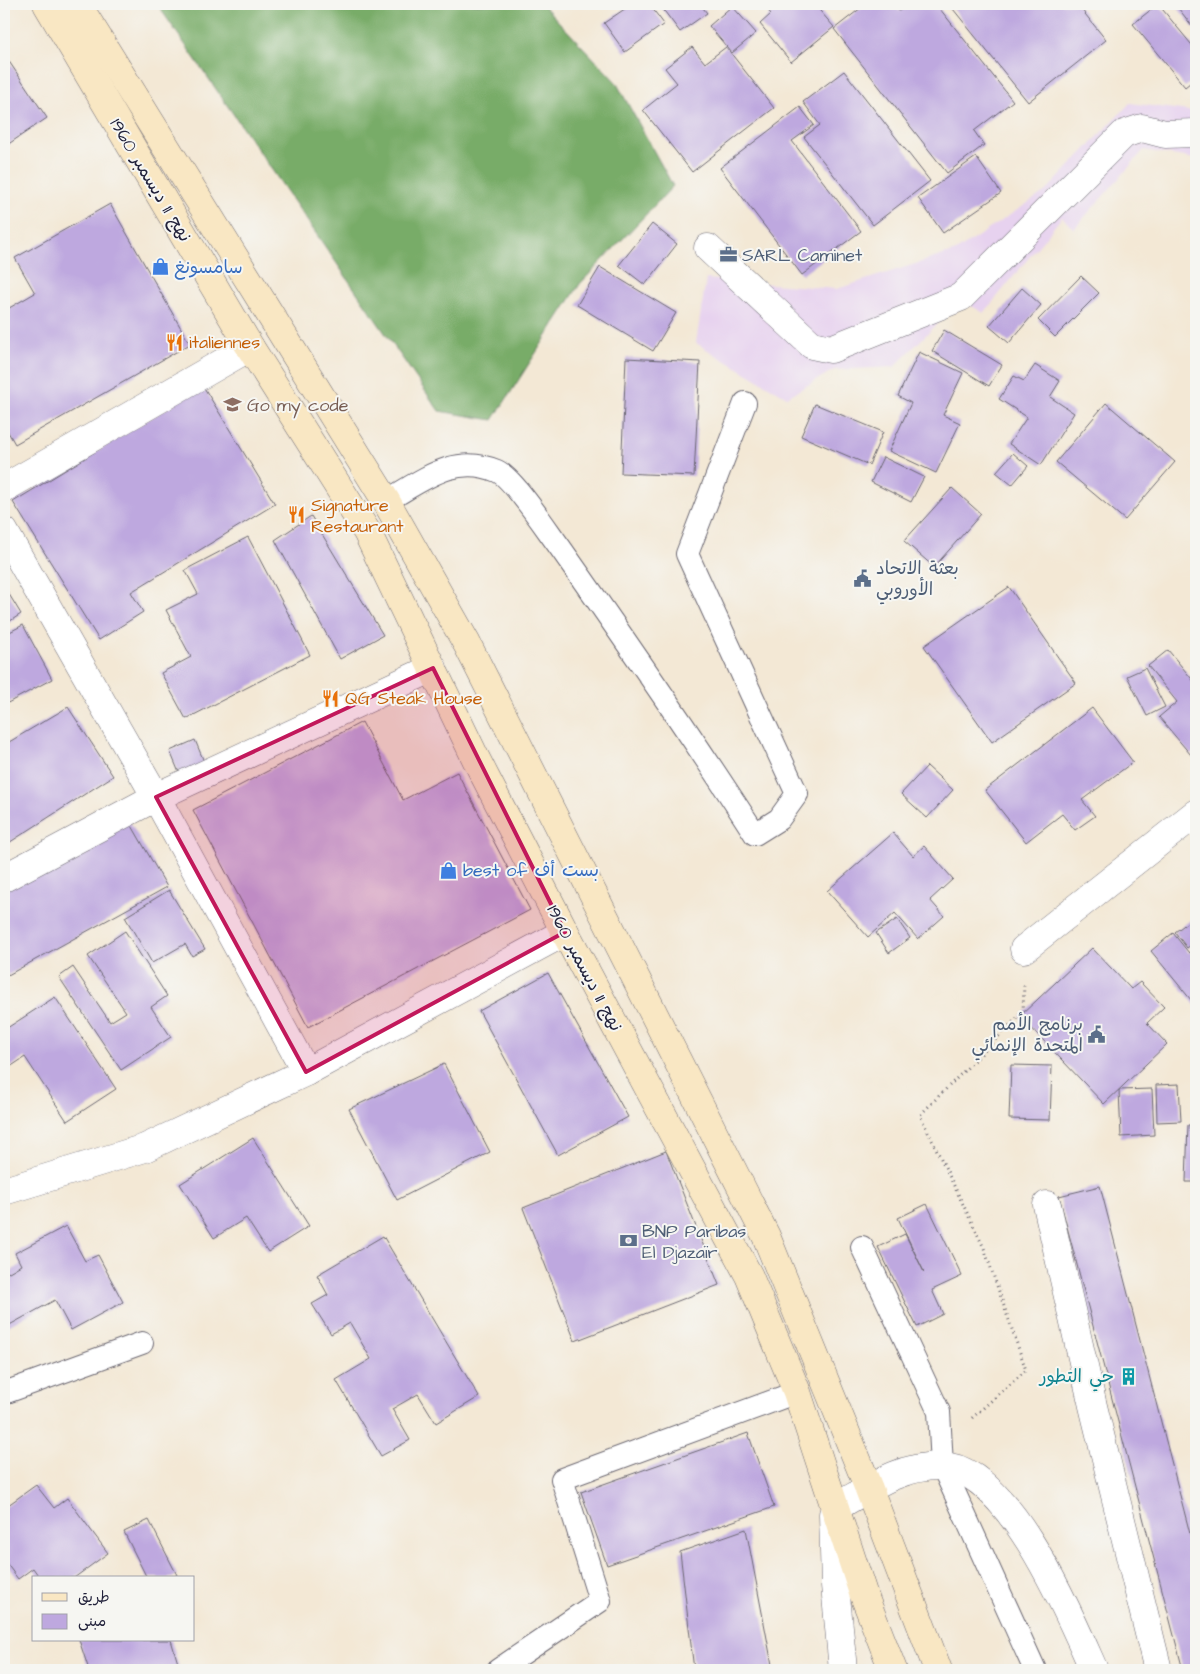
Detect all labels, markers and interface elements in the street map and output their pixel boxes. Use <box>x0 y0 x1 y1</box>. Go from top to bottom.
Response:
street label: نهج 11 ديسمبر 1960 <box>104 114 197 247</box>
place label: SARL Caminet <box>742 243 863 268</box>
office icon: SARL Caminet <box>718 245 738 265</box>
place label: سامسونغ <box>174 255 243 280</box>
shop icon: سامسونغ <box>150 257 170 277</box>
place label: italiennes <box>189 330 260 355</box>
restaurant icon: italiennes <box>165 332 185 352</box>
place label: Go my code <box>247 393 349 419</box>
school or university icon: Go my code <box>223 395 243 415</box>
place label: Signature Restaurant <box>311 493 404 539</box>
restaurant icon: Signature Restaurant <box>287 505 307 525</box>
place label: بعثة الاتحاد الأوروبي <box>876 556 959 605</box>
public building icon: بعثة الاتحاد الأوروبي <box>852 568 872 588</box>
place label: QG Steak House <box>345 686 483 711</box>
restaurant icon: QG Steak House <box>321 688 341 708</box>
place label: best of بست أف <box>463 858 599 883</box>
shop icon: best of بست أف <box>439 860 459 880</box>
street label: نهج 11 ديسمبر 1960 <box>541 900 629 1036</box>
place label: برنامج الأمم المتحدة الإنمائي <box>972 1012 1083 1061</box>
public building icon: برنامج الأمم المتحدة الإنمائي <box>1087 1024 1107 1044</box>
place label: BNP Paribas El Djazaïr <box>642 1219 746 1265</box>
bank icon: BNP Paribas El Djazaïr <box>618 1231 638 1251</box>
place label: حي التطور <box>1038 1364 1114 1392</box>
building icon: حي التطور <box>1118 1366 1138 1386</box>
legend <box>32 1576 195 1642</box>
text: طريق <box>78 1587 110 1608</box>
text: مبنى <box>78 1611 106 1632</box>

